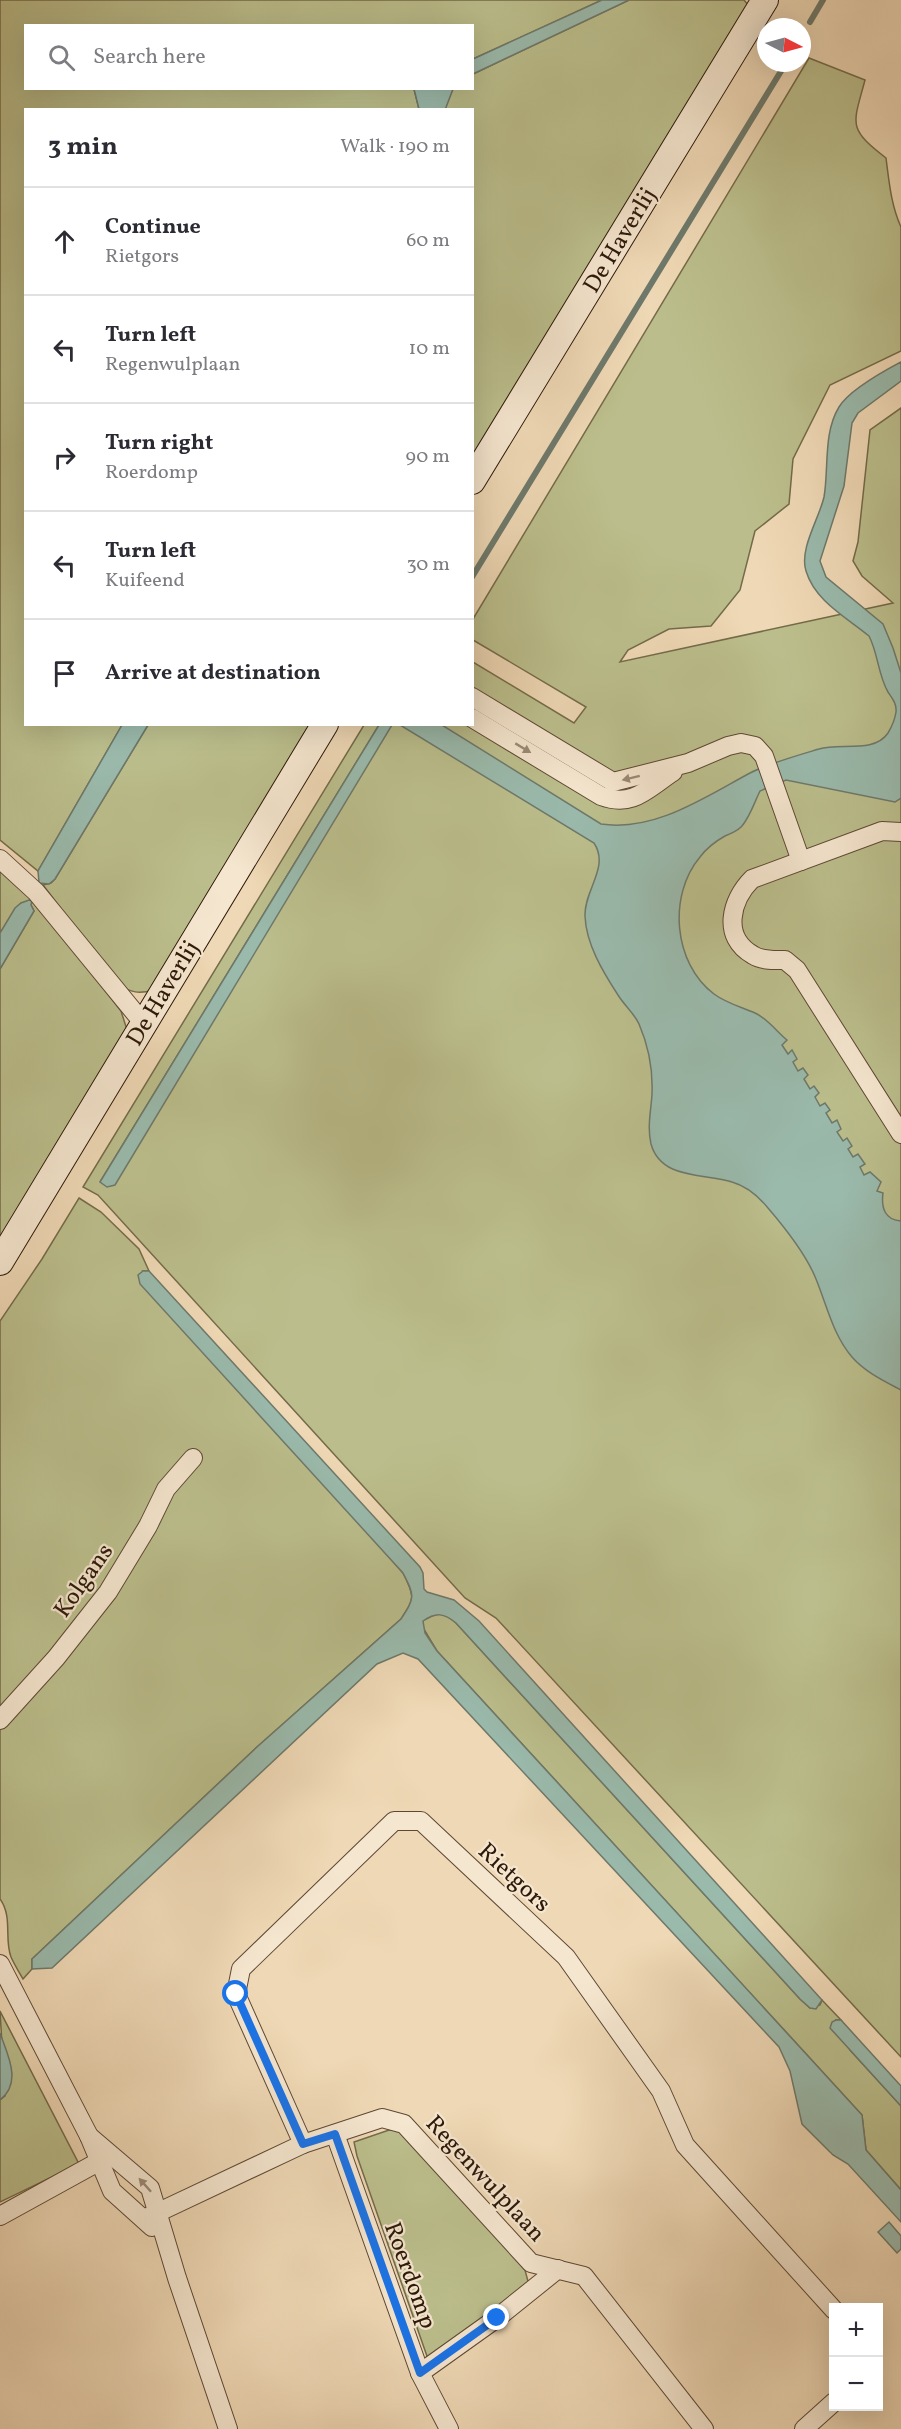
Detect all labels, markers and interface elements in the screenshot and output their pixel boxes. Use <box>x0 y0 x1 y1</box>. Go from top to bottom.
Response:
north arrow <box>757 18 811 72</box>
search box <box>24 24 474 90</box>
icon: search <box>45 41 78 74</box>
text: Search here <box>93 42 206 73</box>
text: 3 min <box>48 129 118 165</box>
text: Walk · 190 m <box>340 133 450 161</box>
street label: De Haverlij <box>576 182 666 300</box>
text: Continue <box>105 212 201 243</box>
icon: ahead <box>48 225 81 258</box>
text: 60 m <box>406 227 450 255</box>
text: Rietgors <box>105 243 179 271</box>
text: Turn left <box>105 320 196 351</box>
icon: left <box>48 333 81 366</box>
text: 10 m <box>409 335 450 363</box>
text: Regenwulplaan <box>105 351 240 379</box>
text: Turn right <box>105 428 213 459</box>
icon: right <box>48 441 81 474</box>
text: 90 m <box>406 443 450 471</box>
text: Roerdomp <box>105 459 198 487</box>
text: Turn left <box>105 536 196 567</box>
icon: left <box>48 549 81 582</box>
text: 30 m <box>406 551 450 579</box>
text: Kuifeend <box>105 567 185 595</box>
icon: arrive <box>48 657 81 690</box>
text: Arrive at destination <box>105 658 321 689</box>
one-way arrow <box>515 743 532 753</box>
one-way arrow <box>622 774 640 783</box>
street label: De Haverlij <box>119 935 209 1053</box>
street label: Kolgans <box>47 1537 123 1625</box>
street label: Rietgors <box>470 1836 558 1921</box>
route start <box>222 1980 248 2006</box>
street label: Regenwulplaan <box>417 2108 552 2250</box>
one-way arrow <box>139 2178 152 2193</box>
street label: Roerdomp <box>374 2218 444 2334</box>
map controls <box>829 2303 883 2411</box>
button: + <box>829 2303 883 2357</box>
route end <box>483 2304 509 2330</box>
button: − <box>829 2357 883 2411</box>

